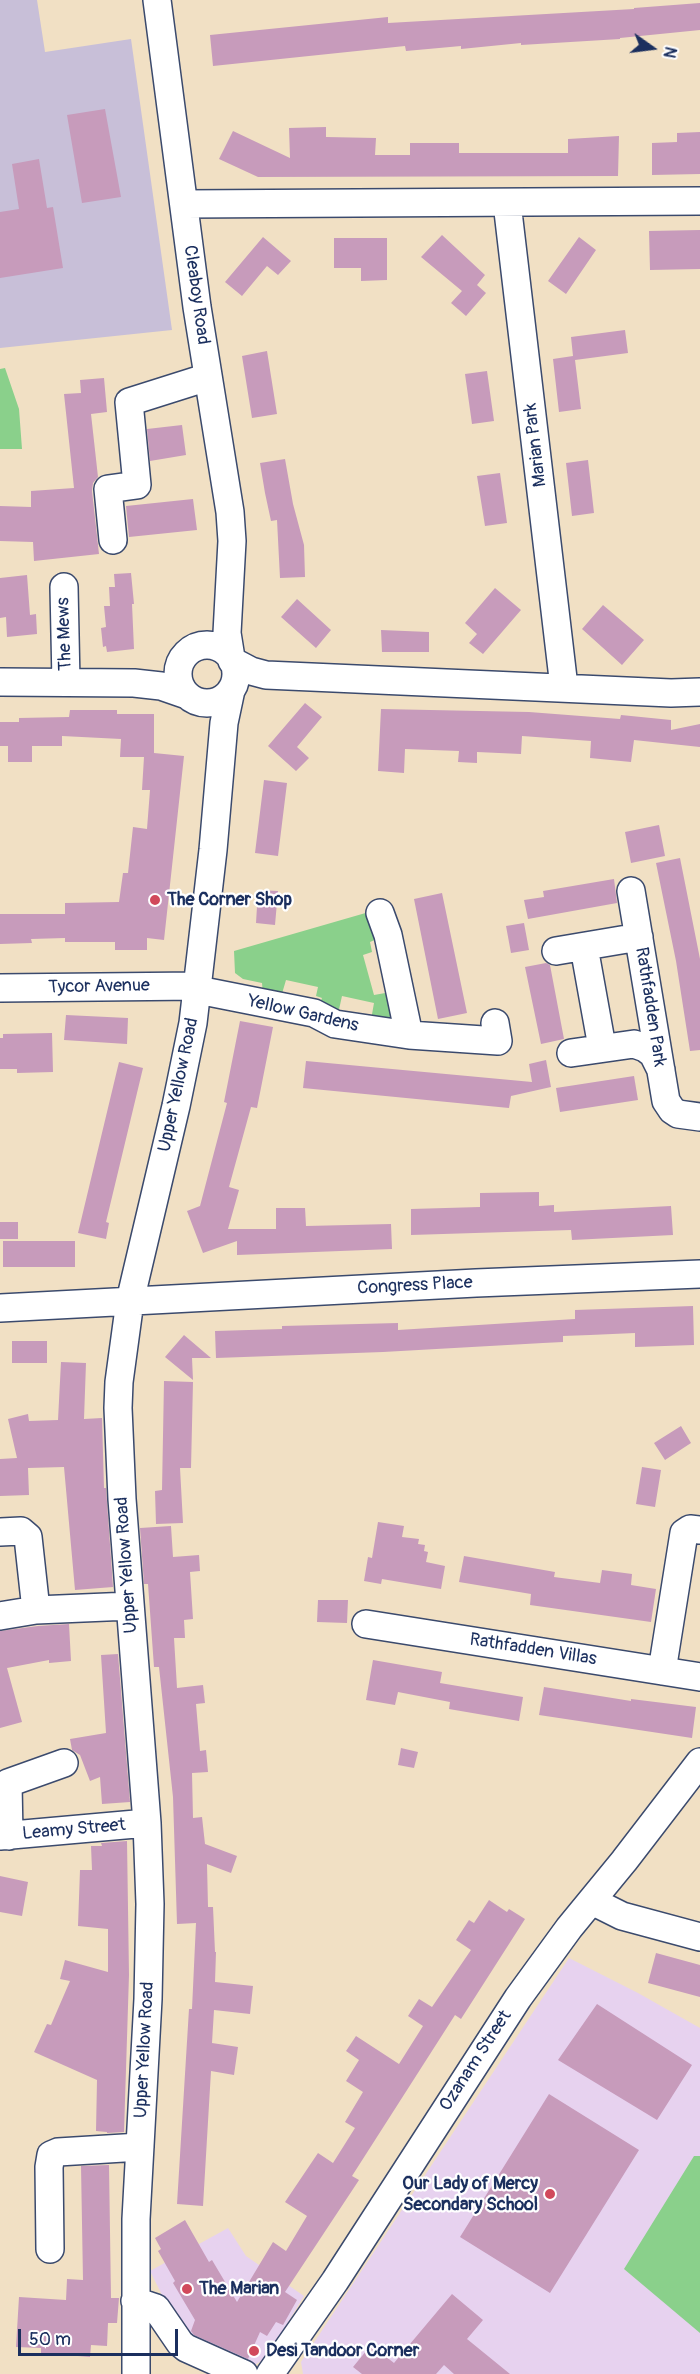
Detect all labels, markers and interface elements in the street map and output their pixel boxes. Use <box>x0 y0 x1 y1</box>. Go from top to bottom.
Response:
north arrow <box>622 18 682 78</box>
text: N <box>658 45 680 60</box>
street label: Cleaboy Road <box>178 244 214 346</box>
street label: Marian Park <box>520 402 552 488</box>
street label: The Mews <box>53 597 77 671</box>
place label: The Corner Shop <box>167 889 292 911</box>
marker: The Corner Shop <box>148 893 162 907</box>
street label: Rathfadden Park <box>630 946 670 1068</box>
street label: Tycor Avenue <box>48 975 150 999</box>
street label: Yellow Gardens <box>245 991 361 1037</box>
street label: Upper Yellow Road <box>154 1016 204 1154</box>
street label: Congress Place <box>357 1272 473 1300</box>
street label: Upper Yellow Road <box>111 1496 143 1634</box>
street label: Rathfadden Villas <box>468 1629 598 1671</box>
street label: Leamy Street <box>21 1815 127 1845</box>
street label: Upper Yellow Road <box>131 1981 159 2119</box>
street label: Ozanam Street <box>435 2007 517 2115</box>
place label: Our Lady of Mercy Secondary School <box>402 2173 538 2216</box>
marker: Our Lady of Mercy Secondary School <box>543 2187 557 2201</box>
place label: The Marian <box>199 2278 279 2300</box>
marker: The Marian <box>180 2282 194 2296</box>
scale bar <box>21 2317 182 2355</box>
text: 50 m <box>29 2328 71 2351</box>
place label: Desi Tandoor Corner <box>266 2340 419 2362</box>
marker: Desi Tandoor Corner <box>247 2344 261 2358</box>

